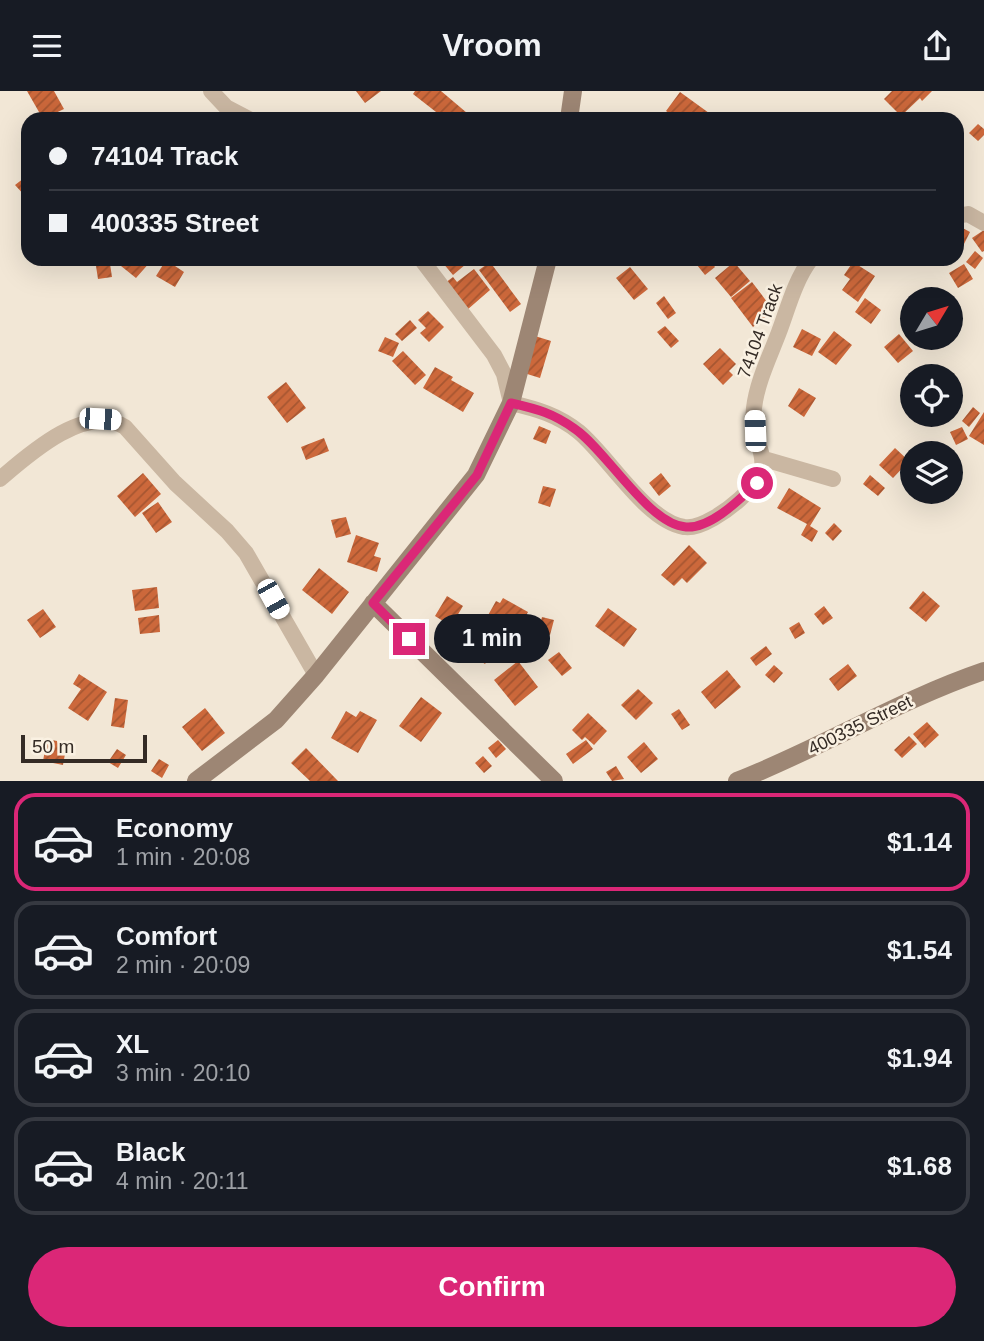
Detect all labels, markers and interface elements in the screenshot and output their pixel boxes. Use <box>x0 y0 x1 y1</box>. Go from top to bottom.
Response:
icon: menu <box>28 27 66 65</box>
text: Vroom <box>442 27 542 63</box>
icon: share <box>918 27 956 65</box>
text: 74104 Track <box>91 141 238 171</box>
text: 400335 Street <box>91 208 259 238</box>
street label: 74104 Track <box>734 280 787 381</box>
north arrow <box>900 287 962 350</box>
map controls <box>900 287 963 504</box>
button: locate <box>900 364 963 427</box>
car <box>79 407 122 431</box>
car <box>744 410 767 452</box>
button: layers <box>900 441 963 504</box>
route start <box>741 467 773 499</box>
car <box>254 576 293 622</box>
callout: 1 min <box>434 615 549 663</box>
route end <box>393 623 425 655</box>
text: 1 min <box>462 625 522 651</box>
street label: 400335 Street <box>805 691 915 759</box>
scale bar <box>21 732 147 764</box>
text: 50 m <box>32 736 74 757</box>
icon: car <box>32 811 95 874</box>
text: Economy <box>116 813 233 843</box>
text: $1.14 <box>887 827 952 857</box>
text: 1 min · 20:08 <box>116 844 250 870</box>
icon: car <box>32 919 95 982</box>
text: Comfort <box>116 921 217 951</box>
text: $1.54 <box>887 935 952 965</box>
text: 2 min · 20:09 <box>116 952 250 978</box>
icon: car <box>32 1027 95 1090</box>
text: XL <box>116 1029 149 1059</box>
text: $1.94 <box>887 1043 952 1073</box>
text: 3 min · 20:10 <box>116 1060 250 1086</box>
icon: car <box>32 1135 95 1198</box>
text: Black <box>116 1137 185 1167</box>
text: $1.68 <box>887 1151 952 1181</box>
text: 4 min · 20:11 <box>116 1168 249 1194</box>
button: Confirm <box>28 1247 956 1327</box>

